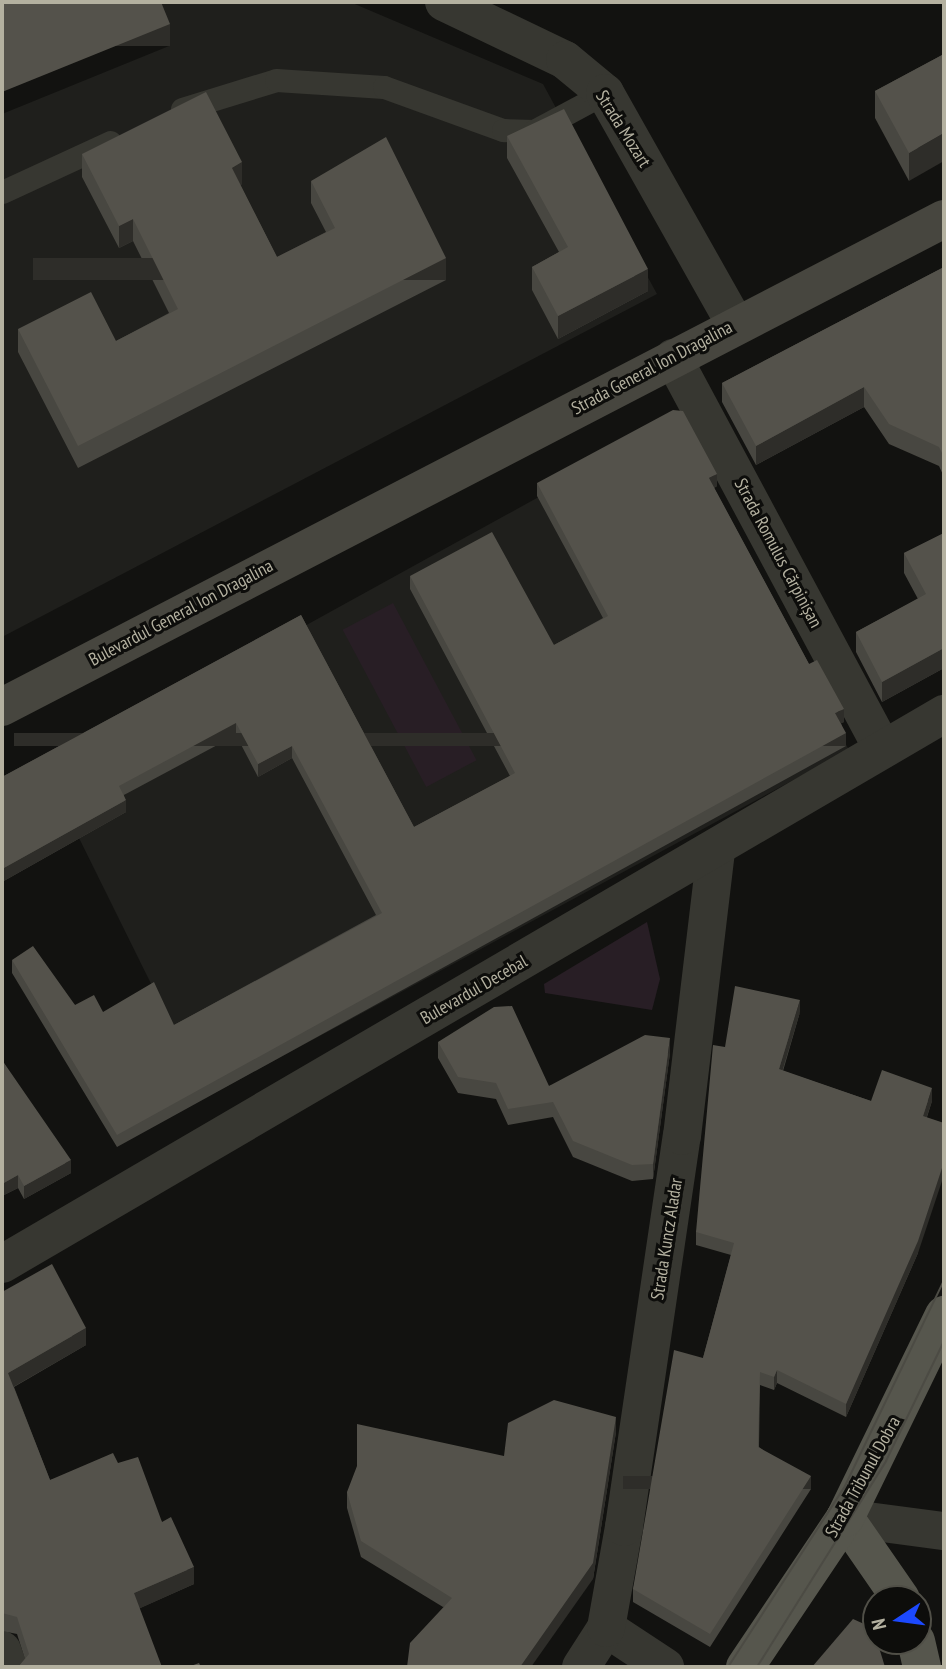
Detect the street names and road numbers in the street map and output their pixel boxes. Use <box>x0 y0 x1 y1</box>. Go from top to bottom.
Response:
street label: Strada Mozart <box>591 87 655 171</box>
street label: Strada General Ion Dragalina <box>568 316 736 420</box>
street label: Strada Romulus Cărpinișan <box>730 475 826 631</box>
street label: Bulevardul General Ion Dragalina <box>85 555 277 671</box>
street label: Bulevardul Decebal <box>417 951 531 1029</box>
street label: Strada Kuncz Aladar <box>647 1176 687 1302</box>
street label: Strada Tribunul Dobra <box>821 1413 905 1541</box>

